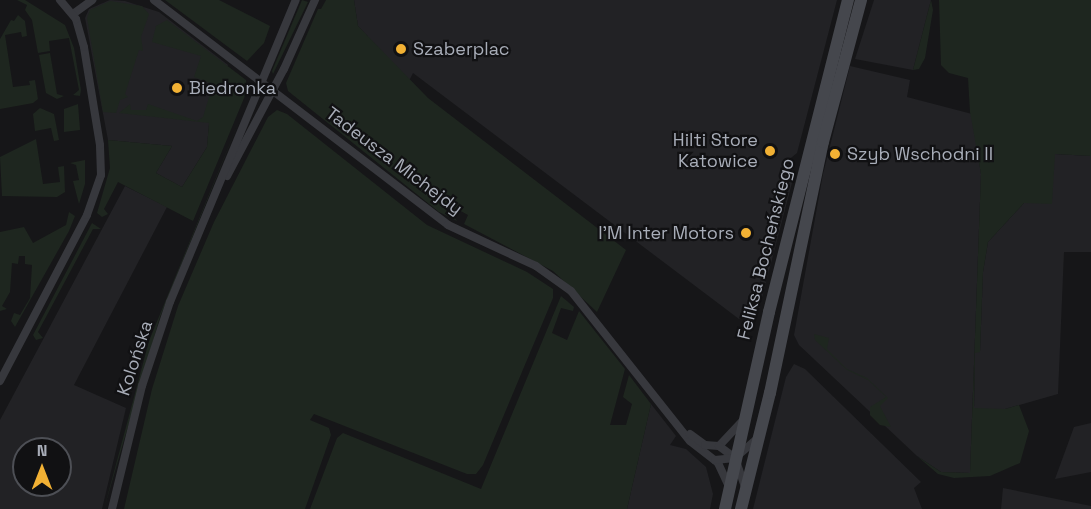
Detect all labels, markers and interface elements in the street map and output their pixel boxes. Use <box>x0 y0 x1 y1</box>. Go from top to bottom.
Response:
place label: Szaberplac <box>413 38 510 60</box>
marker: Szaberplac <box>394 42 408 56</box>
place label: Biedronka <box>189 77 276 99</box>
marker: Biedronka <box>170 81 184 95</box>
street label: Tadeusza Michejdy <box>321 103 467 219</box>
place label: Hilti Store Katowice <box>673 130 758 172</box>
place label: Szyb Wschodni II <box>847 143 993 165</box>
marker: Hilti Store Katowice <box>763 144 777 158</box>
marker: Szyb Wschodni II <box>828 147 842 161</box>
street label: Feliksa Bocheńskiego <box>733 156 799 342</box>
place label: I'M Inter Motors <box>598 222 734 244</box>
marker: I'M Inter Motors <box>739 226 753 240</box>
street label: Kolońska <box>113 318 157 398</box>
north arrow <box>12 437 72 497</box>
text: N <box>37 440 47 461</box>

